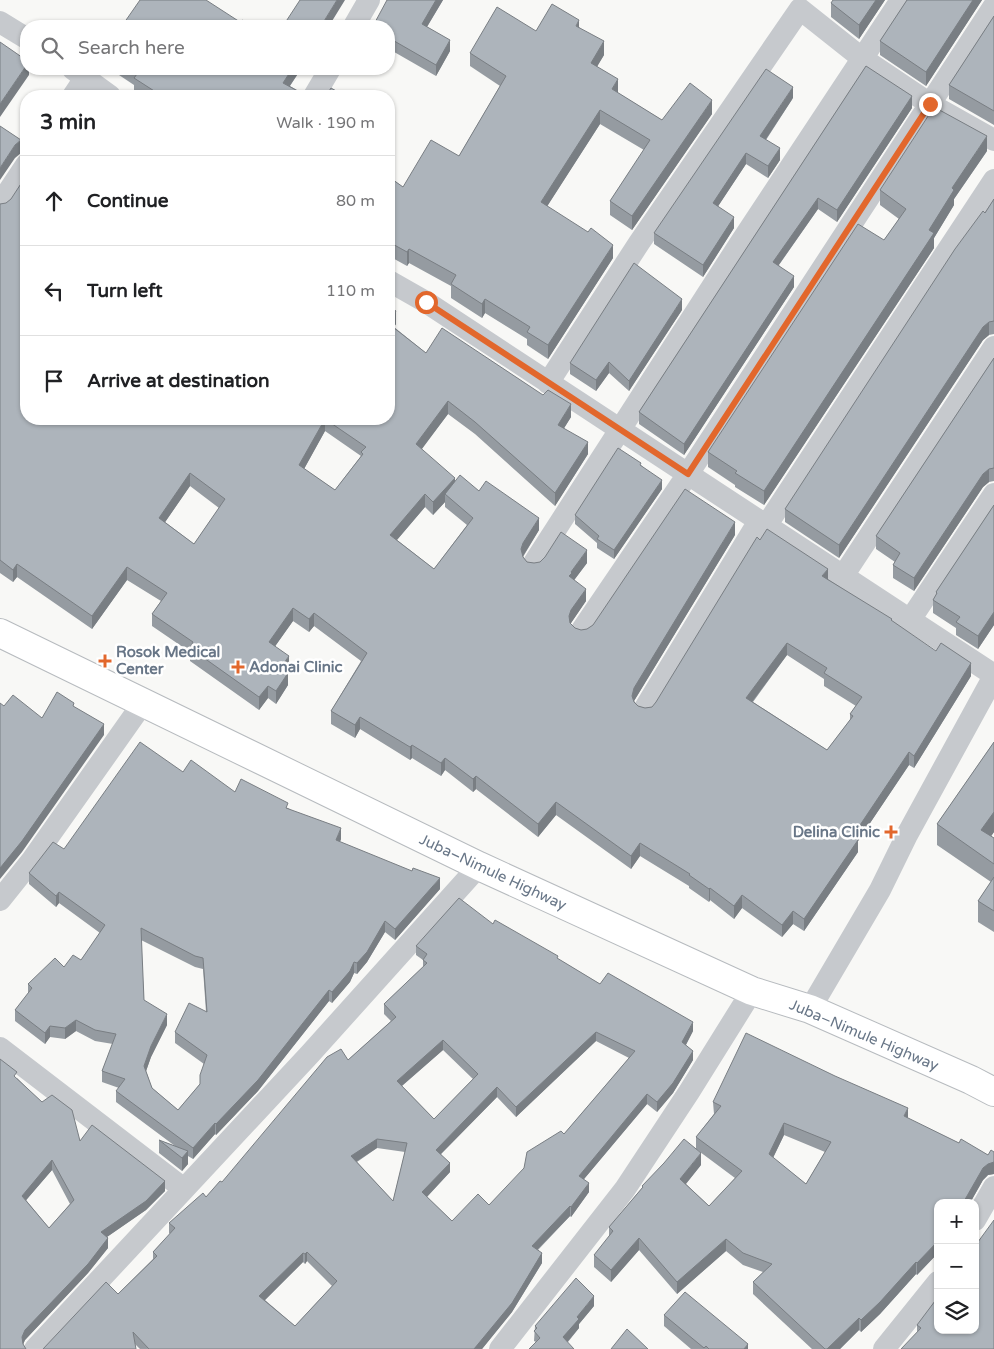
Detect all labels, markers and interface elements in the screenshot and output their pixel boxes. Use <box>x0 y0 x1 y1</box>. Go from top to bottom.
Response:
search box <box>20 20 395 75</box>
icon: search <box>38 34 66 62</box>
text: Search here <box>78 37 185 59</box>
route end <box>919 93 942 116</box>
text: 3 min <box>40 110 96 135</box>
text: Walk · 190 m <box>276 113 375 133</box>
icon: ahead <box>40 187 68 215</box>
text: Continue <box>87 190 169 212</box>
text: 80 m <box>336 191 375 211</box>
icon: left <box>40 277 68 305</box>
text: Turn left <box>87 280 163 302</box>
text: 110 m <box>326 281 375 301</box>
route start <box>415 291 438 314</box>
icon: arrive <box>40 367 68 395</box>
text: Arrive at destination <box>87 370 270 392</box>
place label: Rosok Medical Center <box>116 643 220 678</box>
marker: Rosok Medical Center <box>98 654 112 668</box>
place label: Adonai Clinic <box>249 658 343 676</box>
marker: Adonai Clinic <box>231 660 245 674</box>
place label: Delina Clinic <box>793 823 880 841</box>
marker: Delina Clinic <box>884 825 898 839</box>
street label: Juba–Nimule Highway <box>417 830 569 914</box>
street label: Juba–Nimule Highway <box>787 995 941 1075</box>
map controls <box>934 1199 979 1334</box>
button: + <box>934 1199 979 1244</box>
button: − <box>934 1244 979 1289</box>
button: layers <box>934 1289 979 1334</box>

